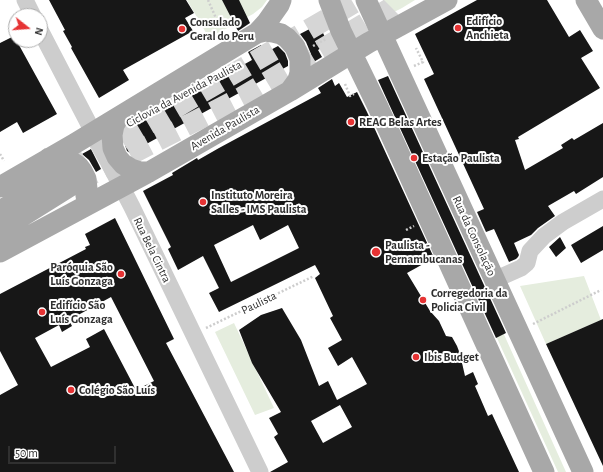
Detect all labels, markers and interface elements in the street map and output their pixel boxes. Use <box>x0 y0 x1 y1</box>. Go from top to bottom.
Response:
north arrow <box>8 8 48 48</box>
place label: Edifício Anchieta <box>466 14 509 42</box>
place label: Consulado Geral do Peru <box>190 15 254 43</box>
marker: Edifício Anchieta <box>453 23 463 33</box>
marker: Consulado Geral do Peru <box>177 24 187 34</box>
text: N <box>33 26 45 37</box>
street label: Ciclovia da Avenida Paulista <box>124 57 244 131</box>
street label: Avenida Paulista <box>188 102 262 154</box>
place label: REAG Belas Artes <box>359 115 442 129</box>
marker: REAG Belas Artes <box>346 117 356 127</box>
place label: Estação Paulista <box>422 151 500 165</box>
marker: Estação Paulista <box>409 153 419 163</box>
place label: Instituto Moreira Salles - IMS Paulista <box>211 188 306 216</box>
street label: Rua da Consolação <box>449 194 499 278</box>
marker: Instituto Moreira Salles - IMS Paulista <box>198 197 208 207</box>
street label: Rua Bela Cintra <box>130 215 174 285</box>
place label: Paulista - Pernambucanas <box>385 238 462 266</box>
marker: Paulista - Pernambucanas <box>370 246 382 258</box>
place label: Paróquia São Luís Gonzaga <box>50 260 113 288</box>
marker: Paróquia São Luís Gonzaga <box>116 269 126 279</box>
place label: Corregedoria da Policia Civil <box>431 286 508 314</box>
street label: Paulista <box>239 288 279 318</box>
marker: Corregedoria da Policia Civil <box>418 295 428 305</box>
place label: Edifício São Luís Gonzaga <box>50 298 113 326</box>
marker: Edifício São Luís Gonzaga <box>37 307 47 317</box>
place label: Ibis Budget <box>424 350 479 364</box>
marker: Ibis Budget <box>411 352 421 362</box>
place label: Colégio São Luís <box>79 383 155 397</box>
marker: Colégio São Luís <box>66 385 76 395</box>
scale bar <box>10 438 118 464</box>
text: 50 m <box>15 447 38 459</box>

